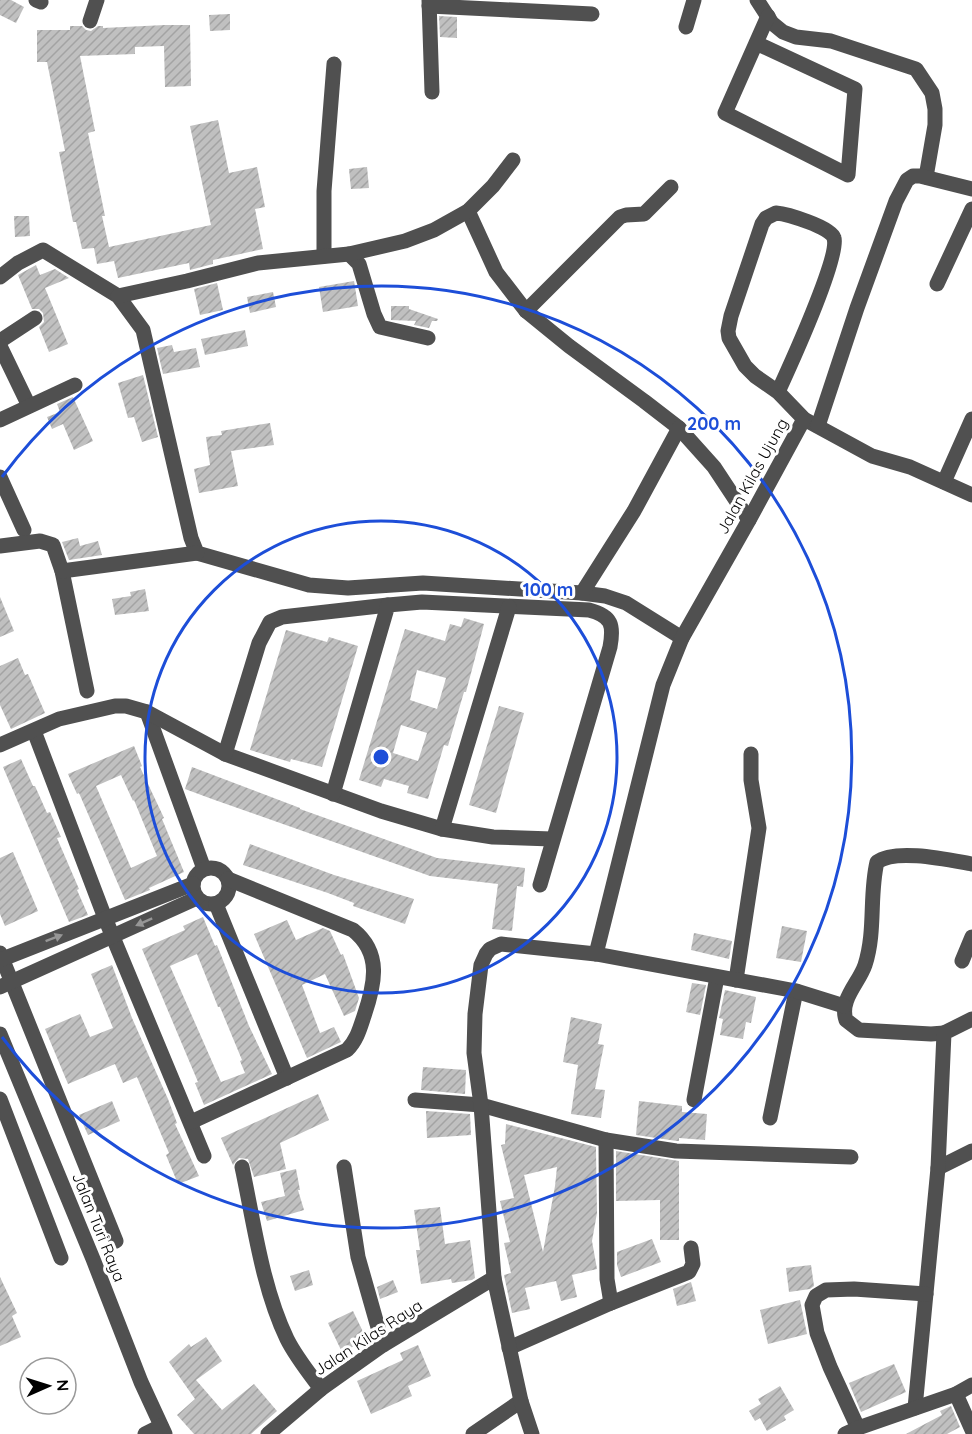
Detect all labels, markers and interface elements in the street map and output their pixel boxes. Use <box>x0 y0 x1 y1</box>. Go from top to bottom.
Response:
text: 200 m <box>687 412 741 435</box>
street label: Jalan Kilas Ujung <box>712 415 792 537</box>
text: 100 m <box>523 578 573 601</box>
centre of rings <box>371 747 391 767</box>
one-way arrow <box>134 917 152 927</box>
one-way arrow <box>46 933 64 943</box>
street label: Jalan Turi Raya <box>68 1170 130 1284</box>
street label: Jalan Kilas Raya <box>310 1295 426 1379</box>
north arrow <box>18 1356 78 1416</box>
text: N <box>53 1379 73 1392</box>

